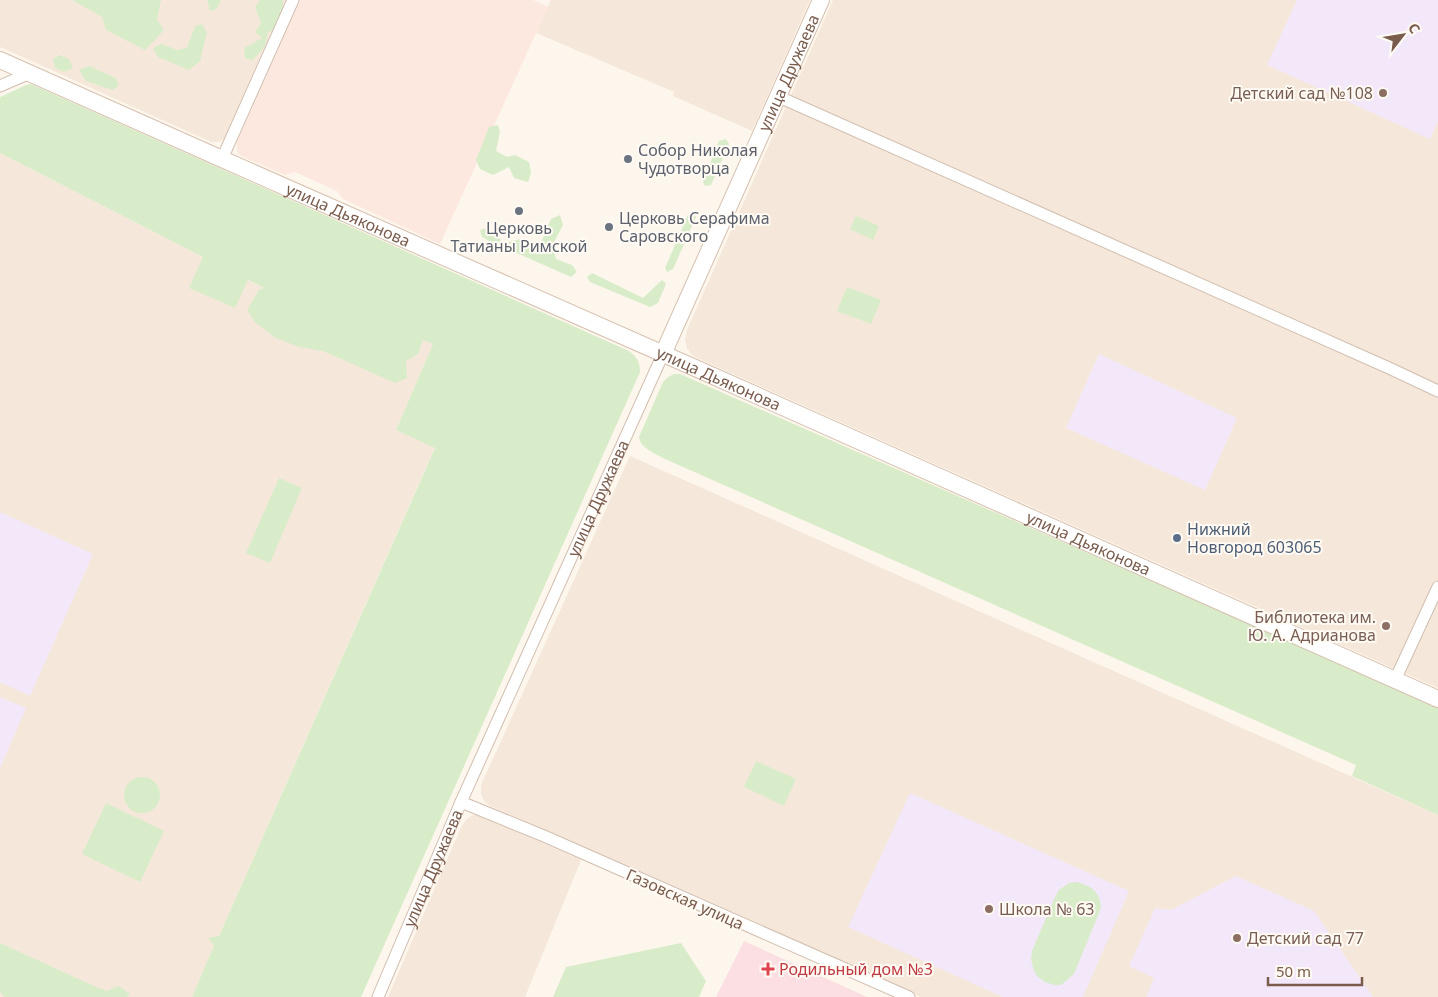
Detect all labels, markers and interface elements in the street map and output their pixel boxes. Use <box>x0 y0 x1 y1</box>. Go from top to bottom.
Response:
north arrow <box>1378 10 1428 60</box>
street label: улица Дружаева <box>753 11 824 135</box>
text: С <box>1404 19 1425 37</box>
place label: Детский сад №108 <box>1231 82 1373 104</box>
marker: Детский сад №108 <box>1377 87 1389 99</box>
place label: Собор Николая Чудотворца <box>638 139 758 179</box>
marker: Собор Николая Чудотворца <box>622 153 634 165</box>
street label: улица Дьяконова <box>282 178 414 252</box>
marker: Церковь Татианы Римской <box>513 205 525 217</box>
place label: Церковь Серафима Саровского <box>619 207 770 247</box>
place label: Церковь Татианы Римской <box>451 217 587 257</box>
marker: Церковь Серафима Саровского <box>603 221 615 233</box>
street label: улица Дьяконова <box>653 341 784 416</box>
street label: улица Дружаева <box>562 436 634 560</box>
street label: улица Дьяконова <box>1023 506 1154 581</box>
place label: Нижний Новгород 603065 <box>1187 518 1322 558</box>
marker: Нижний Новгород 603065 <box>1171 532 1183 544</box>
place label: Библиотека им. Ю. А. Адрианова <box>1248 606 1376 646</box>
marker: Библиотека им. Ю. А. Адрианова <box>1380 620 1392 632</box>
street label: улица Дружаева <box>398 806 468 931</box>
street label: Газовская улица <box>623 863 747 935</box>
place label: Школа № 63 <box>999 898 1094 920</box>
marker: Школа № 63 <box>983 903 995 915</box>
place label: Детский сад 77 <box>1247 927 1364 949</box>
marker: Детский сад 77 <box>1231 932 1243 944</box>
scale bar <box>1268 954 1362 986</box>
place label: Родильный дом №3 <box>779 958 933 980</box>
text: 50 m <box>1276 961 1311 981</box>
marker: Родильный дом №3 <box>761 962 775 976</box>

